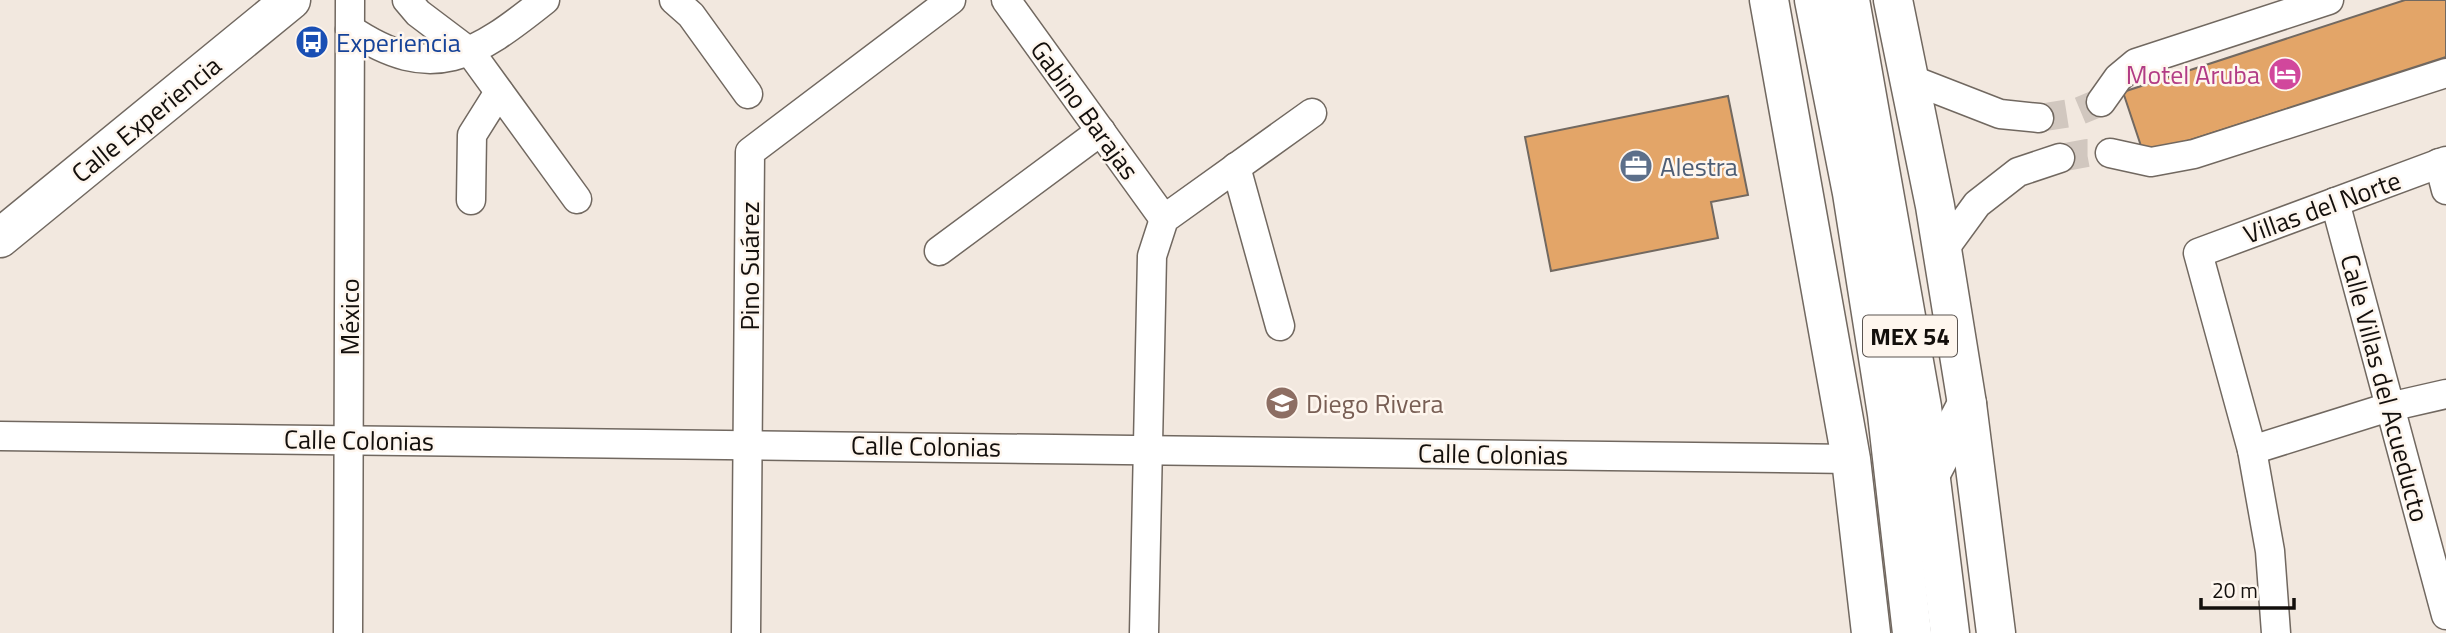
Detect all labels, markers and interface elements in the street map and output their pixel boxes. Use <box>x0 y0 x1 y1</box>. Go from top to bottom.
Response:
bus stop icon: Experiencia <box>293 23 331 61</box>
place label: Experiencia <box>336 23 461 62</box>
street label: Gabino Barajas <box>1021 32 1149 188</box>
street label: Calle Experiencia <box>63 46 229 192</box>
place label: Motel Aruba <box>2126 55 2260 94</box>
hotel icon: Motel Aruba <box>2266 55 2304 93</box>
office icon: Alestra <box>1617 147 1655 185</box>
place label: Alestra <box>1660 147 1738 186</box>
street label: Villas del Norte <box>2238 161 2406 253</box>
street label: Pino Suárez <box>730 201 769 331</box>
street label: Calle Villas del Acueducto <box>2330 250 2440 526</box>
street label: México <box>330 278 369 356</box>
road number: MEX 54 <box>1863 316 1957 356</box>
school or university icon: Diego Rivera <box>1263 384 1301 422</box>
place label: Diego Rivera <box>1306 384 1444 423</box>
street label: Calle Colonias <box>284 419 434 461</box>
street label: Calle Colonias <box>851 425 1001 467</box>
street label: Calle Colonias <box>1418 433 1568 475</box>
scale bar <box>2201 566 2294 610</box>
text: 20 m <box>2212 574 2258 606</box>

